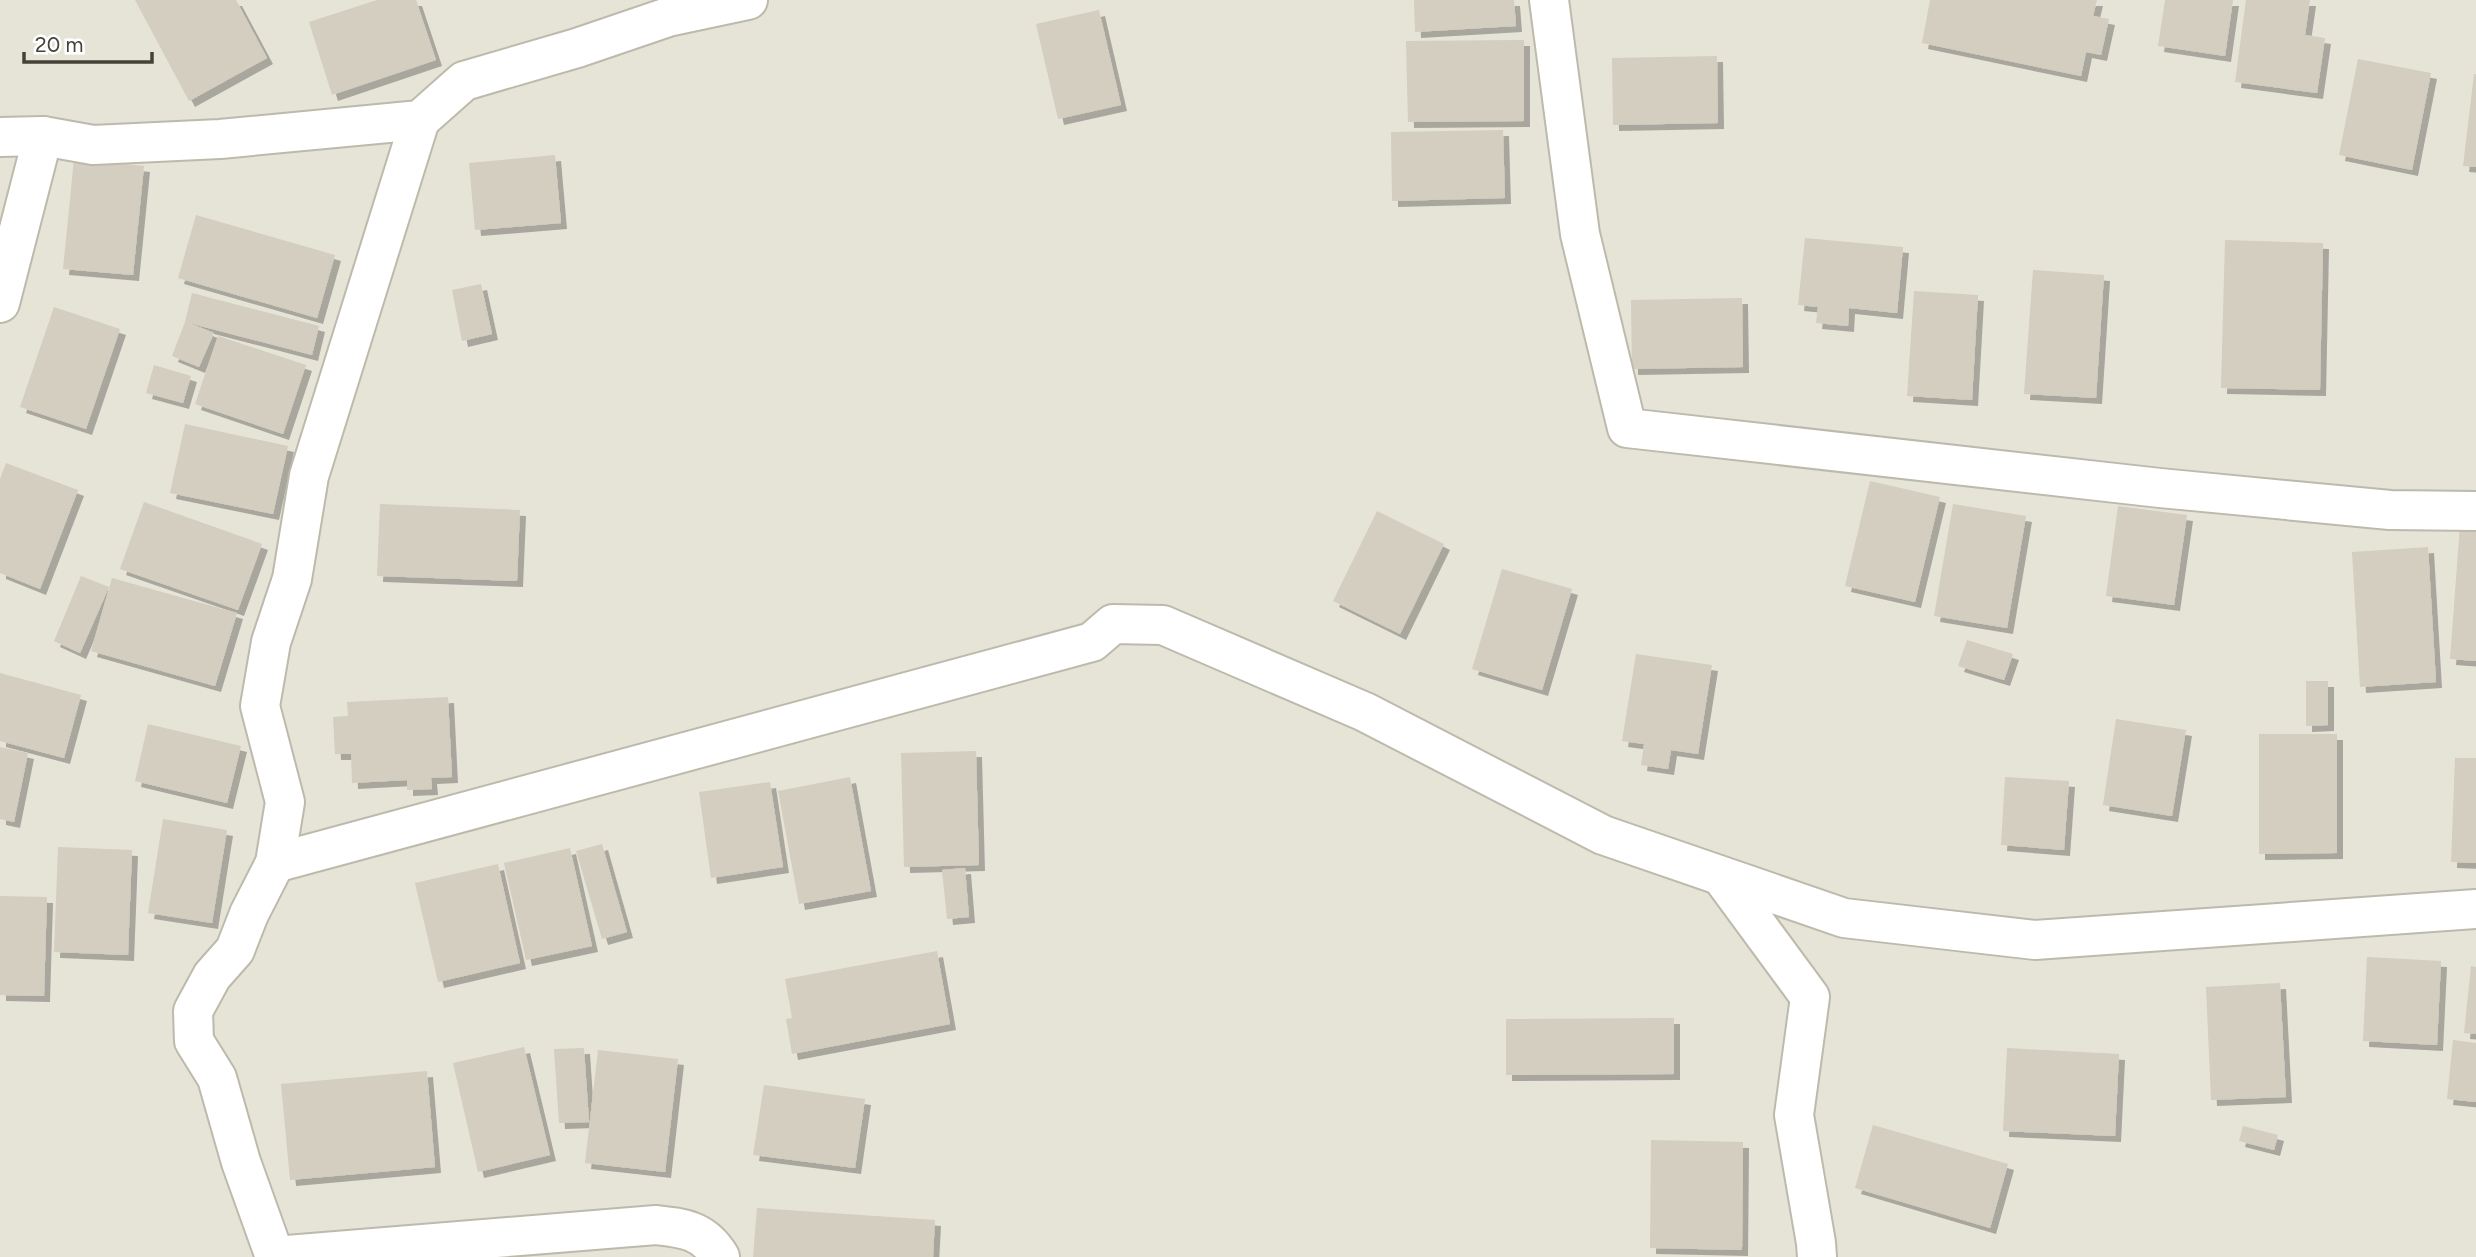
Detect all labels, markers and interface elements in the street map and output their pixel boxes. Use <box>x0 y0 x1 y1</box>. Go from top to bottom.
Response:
scale bar <box>24 21 152 65</box>
text: 20 m <box>35 32 83 57</box>

